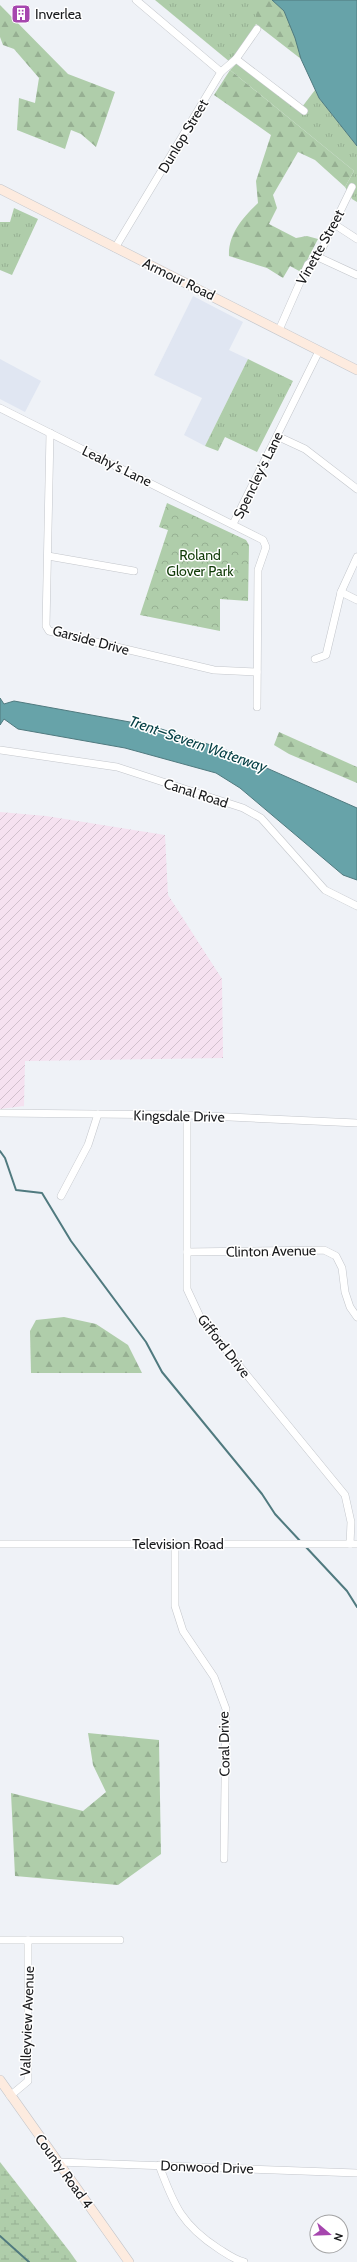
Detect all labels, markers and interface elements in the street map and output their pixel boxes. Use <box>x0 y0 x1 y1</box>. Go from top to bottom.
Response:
building icon: Inverlea <box>10 3 32 25</box>
place label: Inverlea <box>35 5 82 23</box>
street label: Dunlop Street <box>154 96 212 176</box>
street label: Vinette Street <box>292 206 348 288</box>
street label: Armour Road <box>140 254 218 304</box>
street label: Spencley's Lane <box>229 429 287 521</box>
street label: Leahy's Lane <box>79 441 155 491</box>
park label: Roland Glover Park <box>167 546 234 580</box>
street label: Garside Drive <box>51 621 131 659</box>
water label: Trent–Severn Waterway <box>127 712 270 776</box>
street label: Canal Road <box>161 774 231 812</box>
street label: Kingsdale Drive <box>133 1106 225 1126</box>
street label: Clinton Avenue <box>226 1241 316 1261</box>
street label: Gifford Drive <box>194 1311 254 1381</box>
street label: Television Road <box>132 1535 224 1553</box>
street label: Coral Drive <box>214 1711 234 1777</box>
street label: Valleyview Avenue <box>16 1966 38 2076</box>
street label: County Road 4 <box>31 2130 97 2212</box>
street label: Donwood Drive <box>160 2156 254 2178</box>
north arrow <box>309 2214 349 2254</box>
text: N <box>331 2231 346 2243</box>

